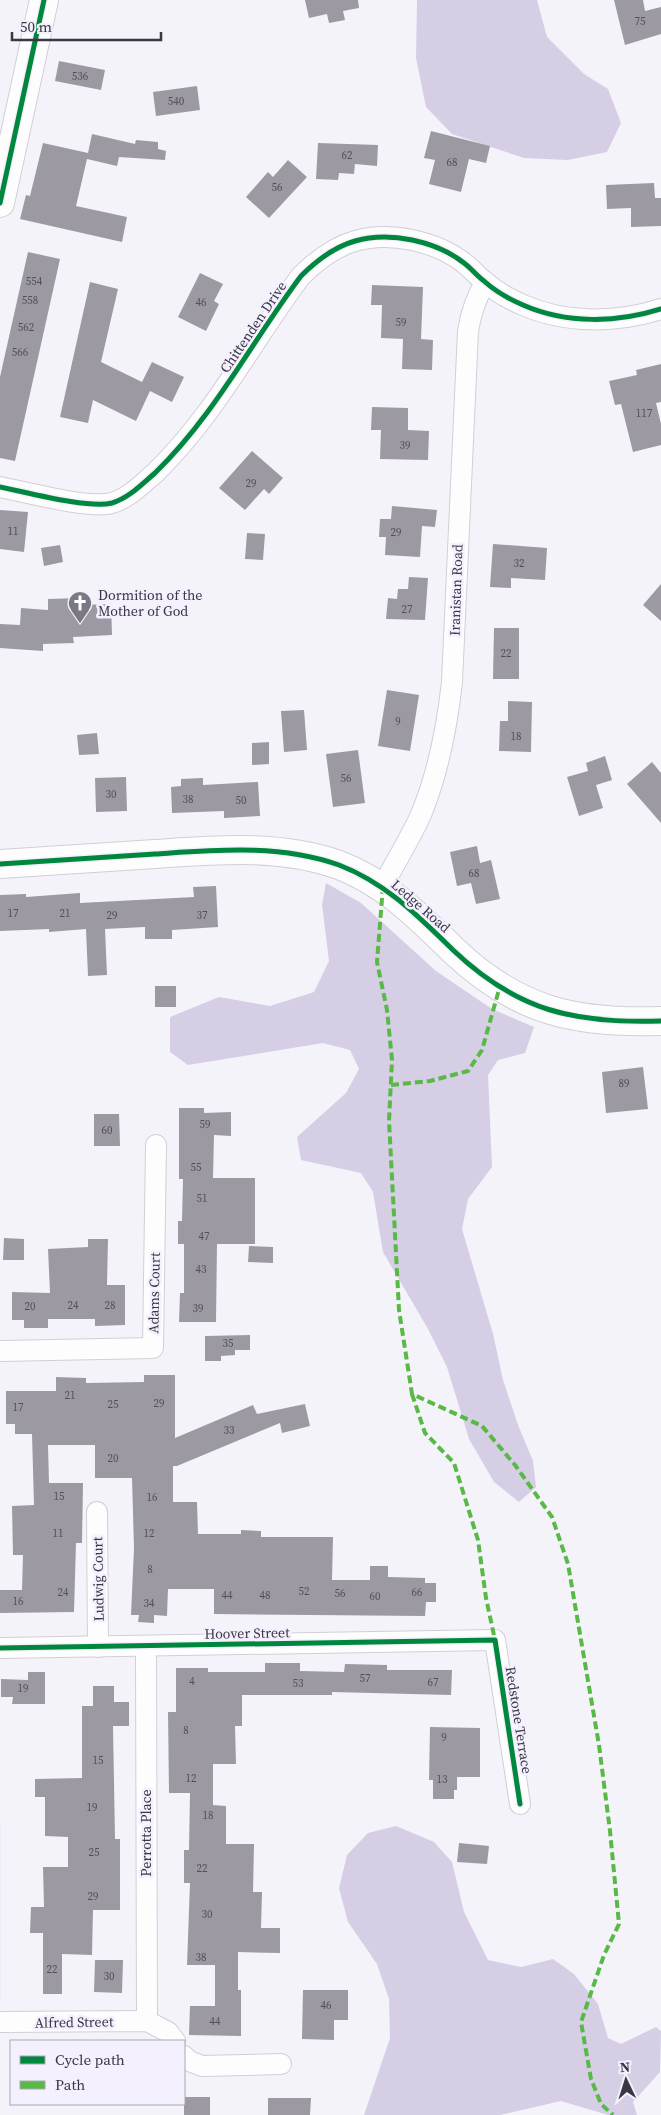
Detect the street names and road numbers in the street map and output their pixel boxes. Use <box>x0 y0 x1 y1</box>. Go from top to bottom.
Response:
street label: Chittenden Drive <box>215 277 291 377</box>
street label: Iranistan Road <box>444 544 468 636</box>
street label: Ledge Road <box>387 875 455 937</box>
street label: Adams Court <box>143 1252 165 1334</box>
street label: Ludwig Court <box>87 1536 109 1621</box>
street label: Hoover Street <box>204 1622 290 1644</box>
street label: Redstone Terrace <box>501 1665 537 1775</box>
street label: Perrotta Place <box>136 1789 156 1877</box>
street label: Alfred Street <box>34 2011 114 2033</box>

